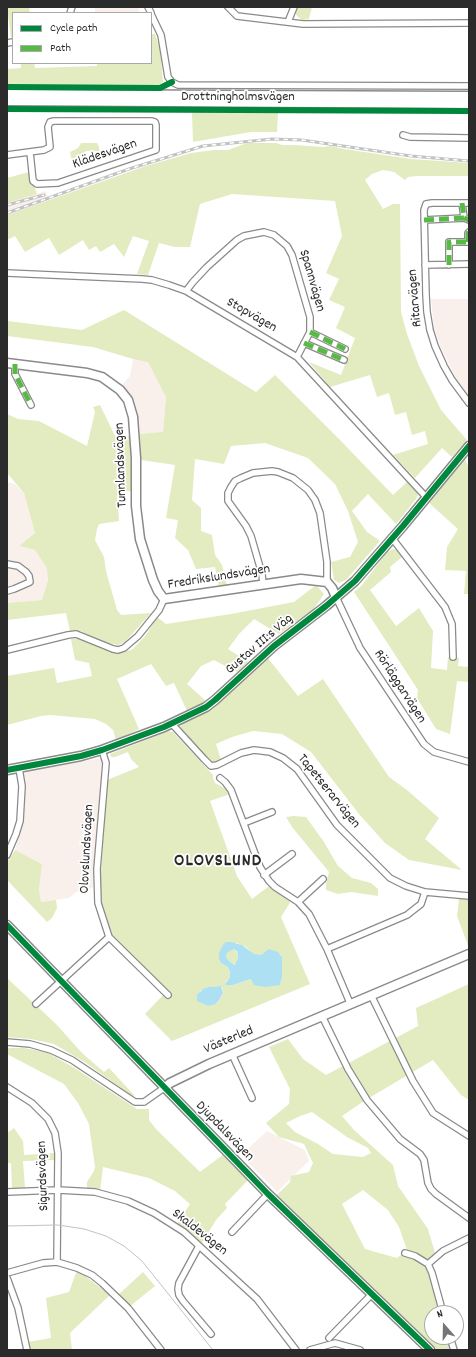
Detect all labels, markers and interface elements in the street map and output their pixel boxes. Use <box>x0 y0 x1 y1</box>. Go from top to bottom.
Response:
legend <box>12 12 152 64</box>
text: Cycle path <box>50 20 98 37</box>
text: Path <box>50 40 71 57</box>
street label: Drottningholmsvägen <box>181 90 295 106</box>
street label: Klädesvägen <box>71 136 139 174</box>
street label: Spannvägen <box>294 248 328 314</box>
street label: Ritarvägen <box>405 268 427 328</box>
street label: Stopvägen <box>223 295 279 337</box>
street label: Tunnlandsvägen <box>112 422 132 508</box>
street label: Fredrikslundsvägen <box>167 562 271 594</box>
street label: Gustav III:s Väg <box>223 611 297 679</box>
street label: Rörläggarvägen <box>369 647 429 727</box>
street label: Tapetserarvägen <box>293 752 363 832</box>
street label: Olovslundsvägen <box>77 804 99 894</box>
district label: OLOVSLUND <box>174 852 262 874</box>
street label: Västerled <box>202 1023 256 1059</box>
street label: Djupdalsvägen <box>191 1098 257 1166</box>
street label: Sigurdsvägen <box>34 1141 54 1211</box>
street label: Skaldevägen <box>168 1206 230 1260</box>
north arrow <box>424 1305 464 1345</box>
text: N <box>435 1306 446 1323</box>

